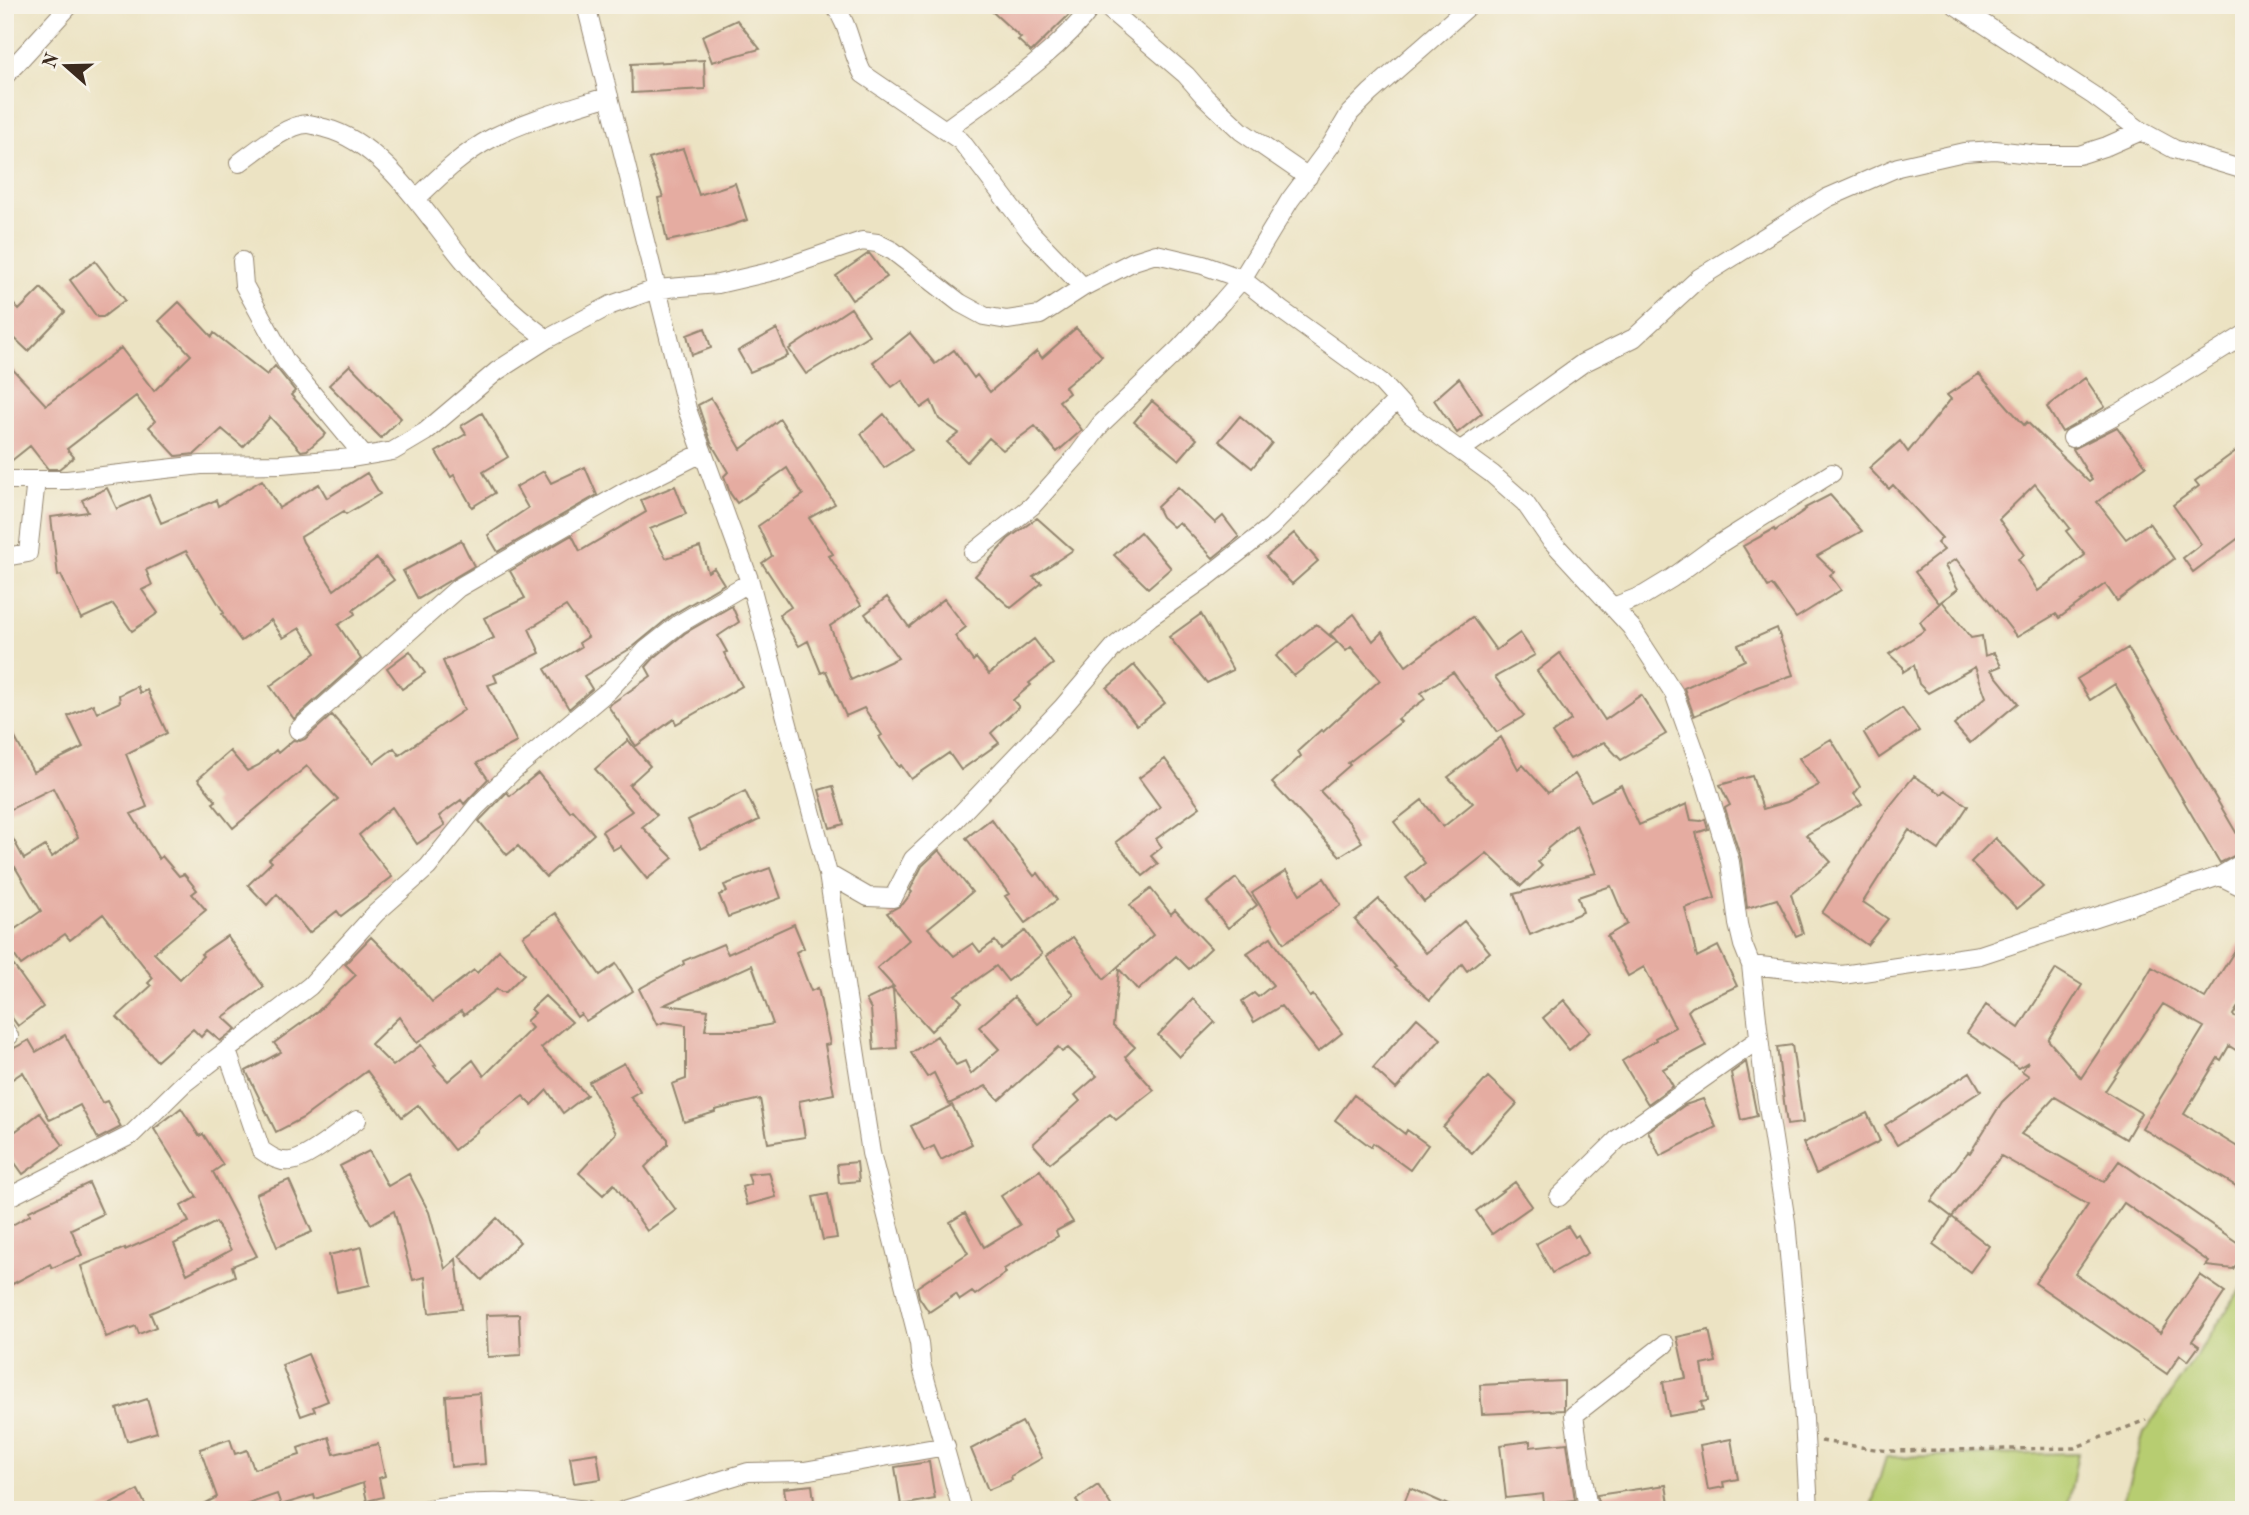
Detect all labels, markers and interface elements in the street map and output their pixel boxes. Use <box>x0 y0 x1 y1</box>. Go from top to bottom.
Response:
north arrow <box>32 32 102 102</box>
text: N <box>41 51 64 71</box>

